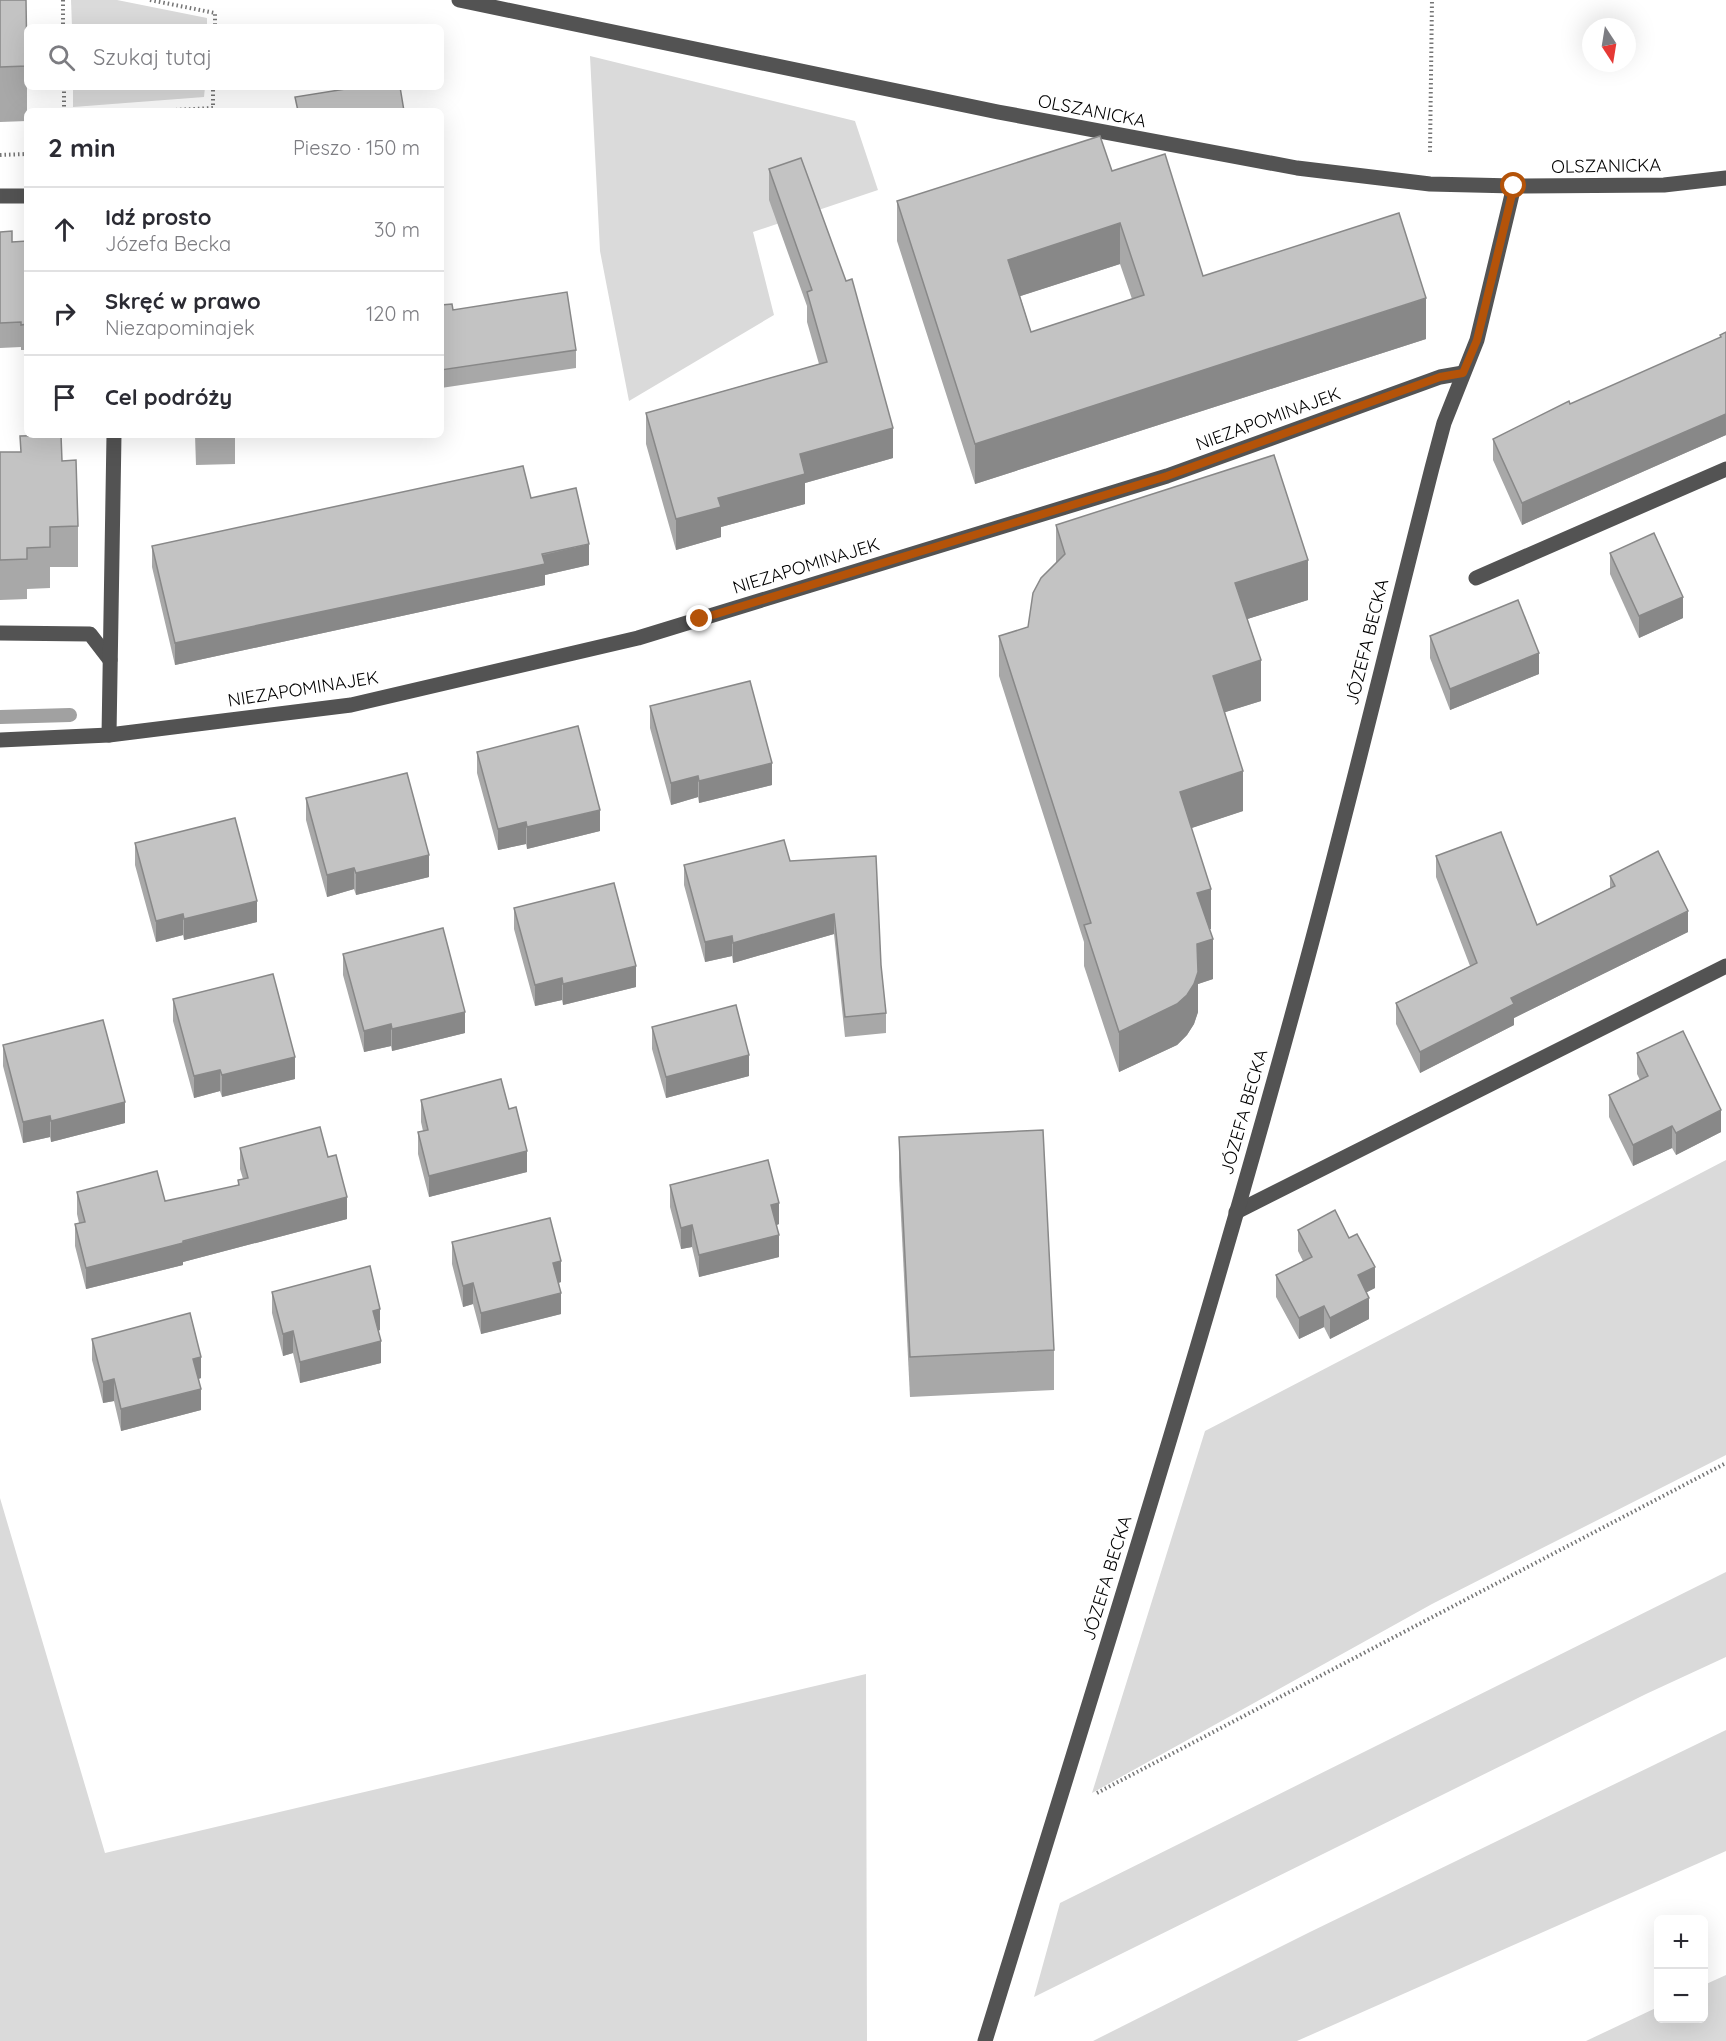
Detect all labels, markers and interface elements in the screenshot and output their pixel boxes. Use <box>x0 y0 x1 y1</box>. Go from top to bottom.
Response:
north arrow <box>1582 18 1636 72</box>
search box <box>24 24 444 90</box>
icon: search <box>45 41 78 74</box>
text: Szukaj tutaj <box>93 43 212 71</box>
street label: OLSZANICKA <box>1036 89 1149 132</box>
text: 2 min <box>48 131 116 164</box>
text: Pieszo · 150 m <box>293 135 420 160</box>
street label: OLSZANICKA <box>1551 153 1661 178</box>
route start <box>1500 172 1526 198</box>
text: Idź prosto <box>105 203 212 231</box>
icon: ahead <box>48 213 81 246</box>
text: 30 m <box>374 217 420 242</box>
text: Józefa Becka <box>105 231 231 256</box>
text: Skręć w prawo <box>105 287 261 315</box>
icon: right <box>48 297 81 330</box>
text: 120 m <box>366 301 420 326</box>
text: Niezapominajek <box>105 315 255 340</box>
icon: arrive <box>48 381 81 414</box>
street label: NIEZAPOMINAJEK <box>1192 382 1343 455</box>
text: Cel podróży <box>105 383 232 411</box>
street label: NIEZAPOMINAJEK <box>730 532 882 599</box>
street label: JÓZEFA BECKA <box>1340 576 1393 708</box>
route end <box>686 605 712 631</box>
street label: NIEZAPOMINAJEK <box>226 665 380 712</box>
street label: JÓZEFA BECKA <box>1215 1046 1273 1177</box>
street label: JÓZEFA BECKA <box>1077 1512 1137 1643</box>
map controls <box>1654 1915 1708 2023</box>
button: + <box>1654 1915 1708 1969</box>
button: − <box>1654 1969 1708 2023</box>

